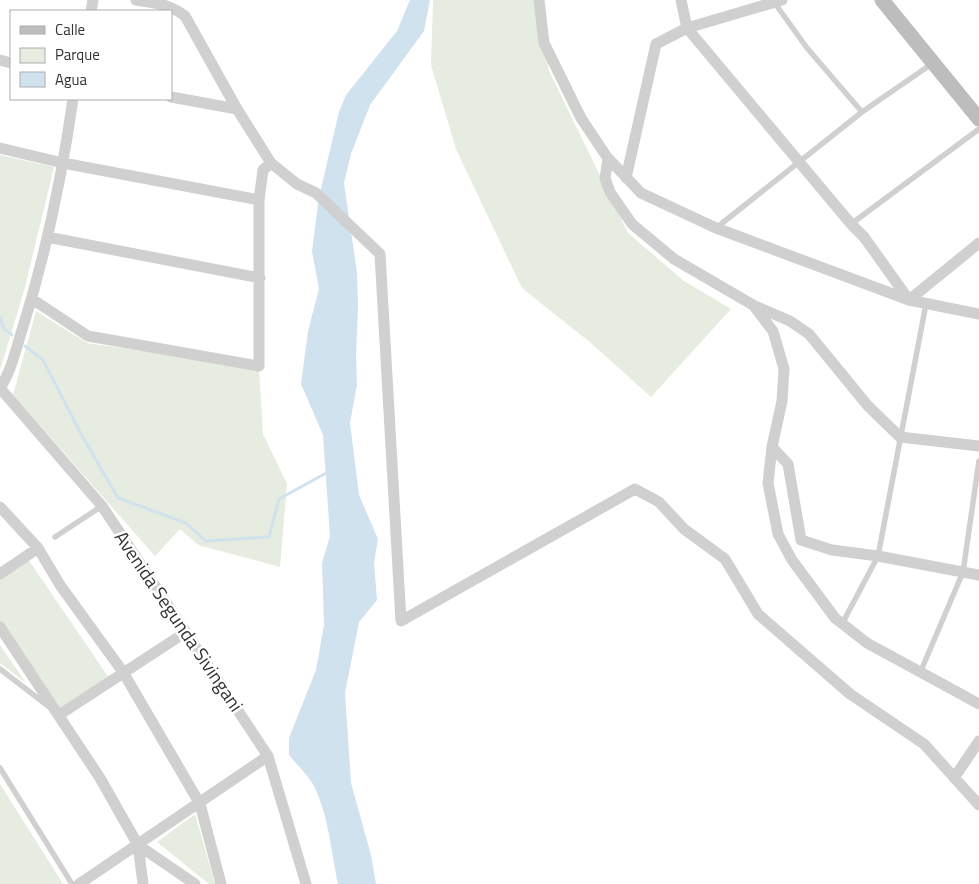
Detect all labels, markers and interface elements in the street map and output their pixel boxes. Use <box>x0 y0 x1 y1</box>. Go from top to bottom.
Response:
legend <box>10 10 172 100</box>
text: Calle <box>55 18 85 41</box>
text: Parque <box>55 43 100 66</box>
text: Agua <box>55 68 87 91</box>
street label: Avenida Segunda Sivingani <box>108 524 251 717</box>

